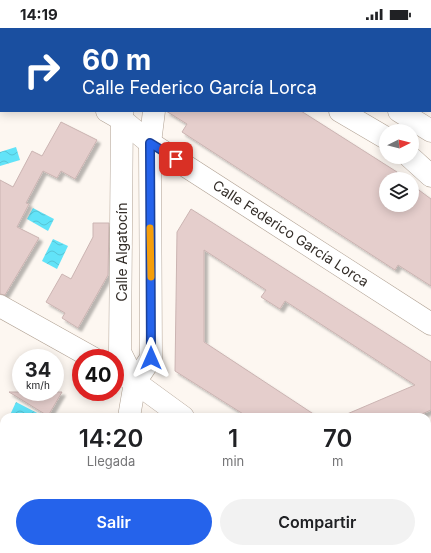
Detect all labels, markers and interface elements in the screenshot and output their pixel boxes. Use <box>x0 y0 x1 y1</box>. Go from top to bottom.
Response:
text: 14:19 <box>20 5 58 24</box>
text: 60 m <box>82 43 151 77</box>
icon: right <box>16 44 68 96</box>
text: Calle Federico García Lorca <box>82 77 317 98</box>
north arrow <box>379 124 419 164</box>
map controls <box>379 124 419 212</box>
pin <box>159 142 193 176</box>
icon: arrive <box>165 148 187 170</box>
button: layers <box>379 172 419 212</box>
street label: Calle Federico García Lorca <box>210 176 372 290</box>
street label: Calle Algatocín <box>113 203 130 301</box>
position arrow <box>130 337 172 379</box>
speed limit sign: 40 <box>72 349 124 401</box>
text: 34 <box>25 358 51 382</box>
text: km/h <box>26 379 50 391</box>
text: 14:20 <box>79 424 143 453</box>
text: 1 <box>228 424 238 453</box>
text: 70 <box>323 424 352 453</box>
text: Llegada <box>87 453 135 469</box>
text: min <box>222 453 244 469</box>
text: m <box>332 453 343 469</box>
button: Salir <box>16 499 212 545</box>
button: Compartir <box>220 499 415 545</box>

